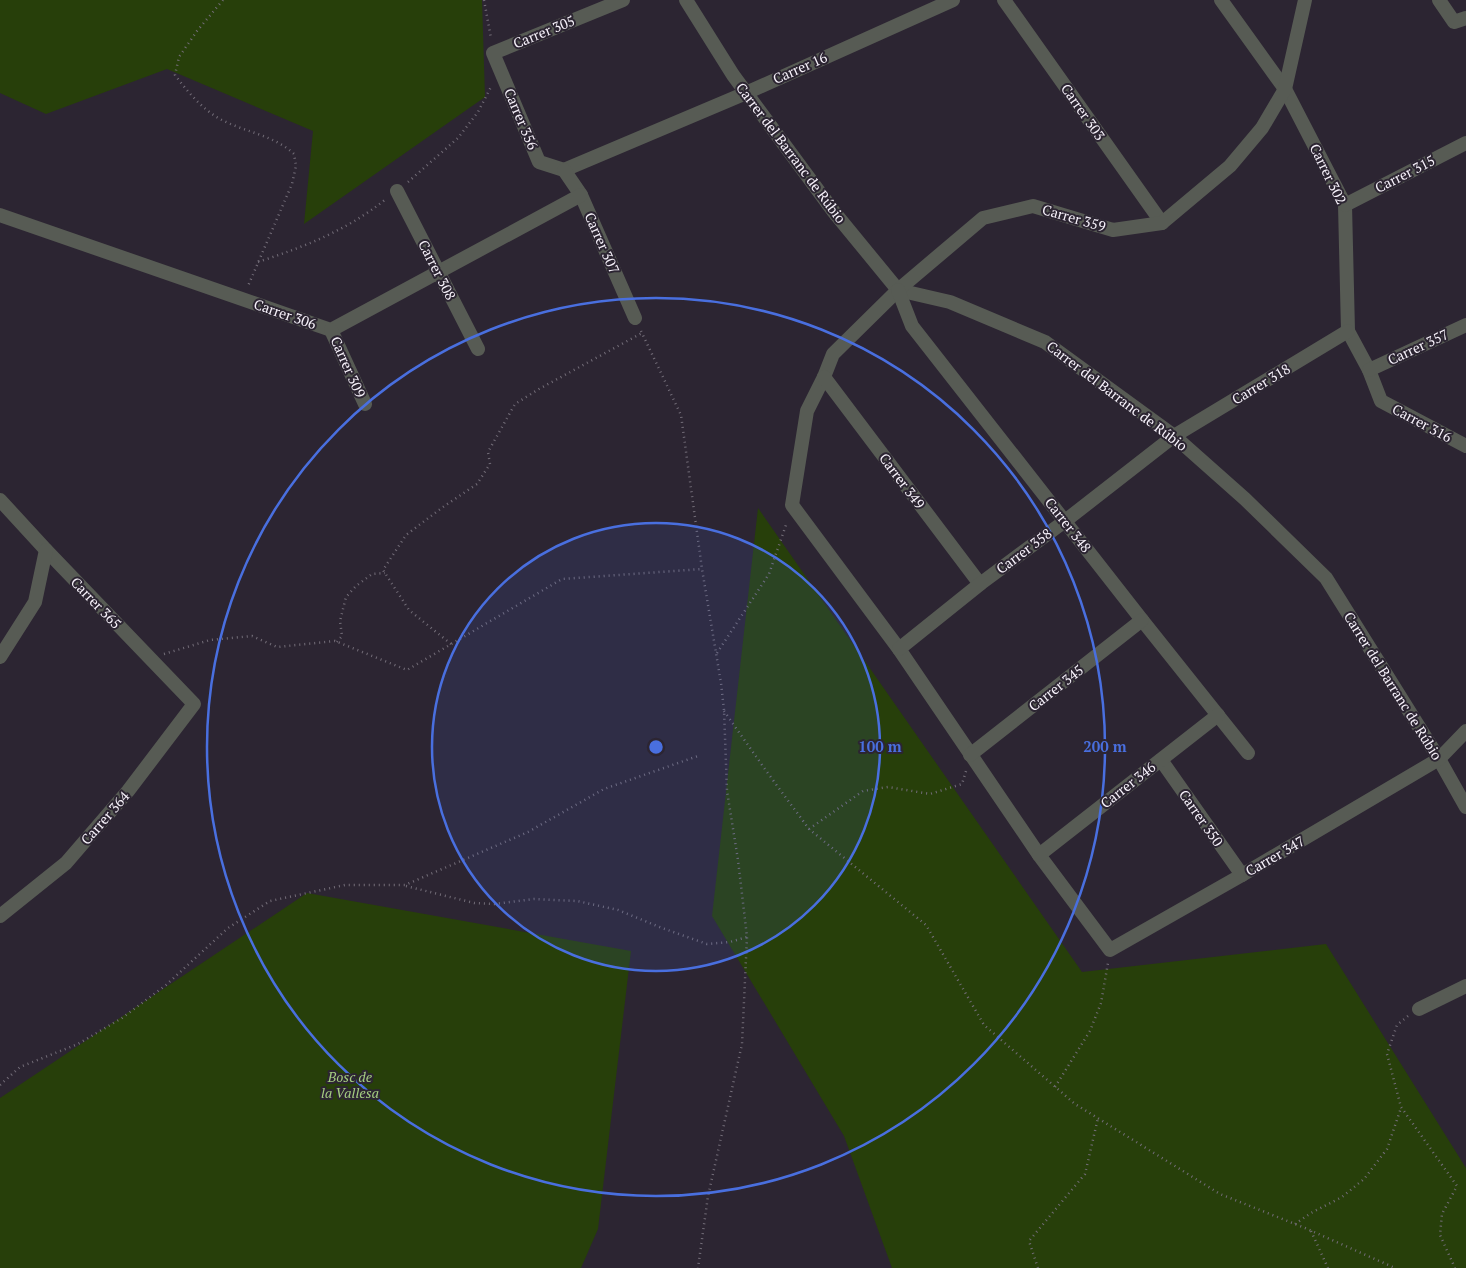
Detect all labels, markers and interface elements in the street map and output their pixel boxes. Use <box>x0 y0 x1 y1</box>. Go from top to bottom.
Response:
street label: Carrer 305 <box>510 11 578 53</box>
street label: Carrer 16 <box>770 47 830 88</box>
street label: Carrer del Barranc de Rúbio <box>732 78 851 227</box>
street label: Carrer 303 <box>1057 80 1110 144</box>
street label: Carrer 356 <box>500 85 543 153</box>
street label: Carrer 302 <box>1306 140 1351 207</box>
street label: Carrer 315 <box>1371 150 1438 197</box>
street label: Carrer 359 <box>1040 199 1108 236</box>
street label: Carrer 307 <box>581 209 624 276</box>
street label: Carrer 308 <box>414 236 461 303</box>
street label: Carrer 306 <box>251 294 320 333</box>
street label: Carrer 357 <box>1384 324 1451 369</box>
street label: Carrer 309 <box>327 333 370 400</box>
street label: Carrer del Barranc de Rúbio <box>1043 336 1192 455</box>
street label: Carrer 318 <box>1228 359 1294 408</box>
street label: Carrer 316 <box>1389 399 1456 446</box>
street label: Carrer 349 <box>875 449 930 512</box>
street label: Carrer 348 <box>1041 493 1096 556</box>
street label: Carrer 358 <box>992 523 1055 578</box>
street label: Carrer 365 <box>67 573 126 633</box>
street label: Carrer del Barranc de Rúbio <box>1340 608 1447 764</box>
street label: Carrer 345 <box>1024 660 1087 715</box>
text: 100 m <box>858 736 902 756</box>
text: 200 m <box>1083 736 1127 756</box>
centre of rings <box>647 738 665 756</box>
street label: Carrer 346 <box>1096 757 1160 812</box>
street label: Carrer 364 <box>76 786 133 848</box>
street label: Carrer 350 <box>1175 786 1228 850</box>
street label: Carrer 347 <box>1242 831 1308 880</box>
park label: Bosc de la Vallesa <box>321 1067 379 1102</box>

